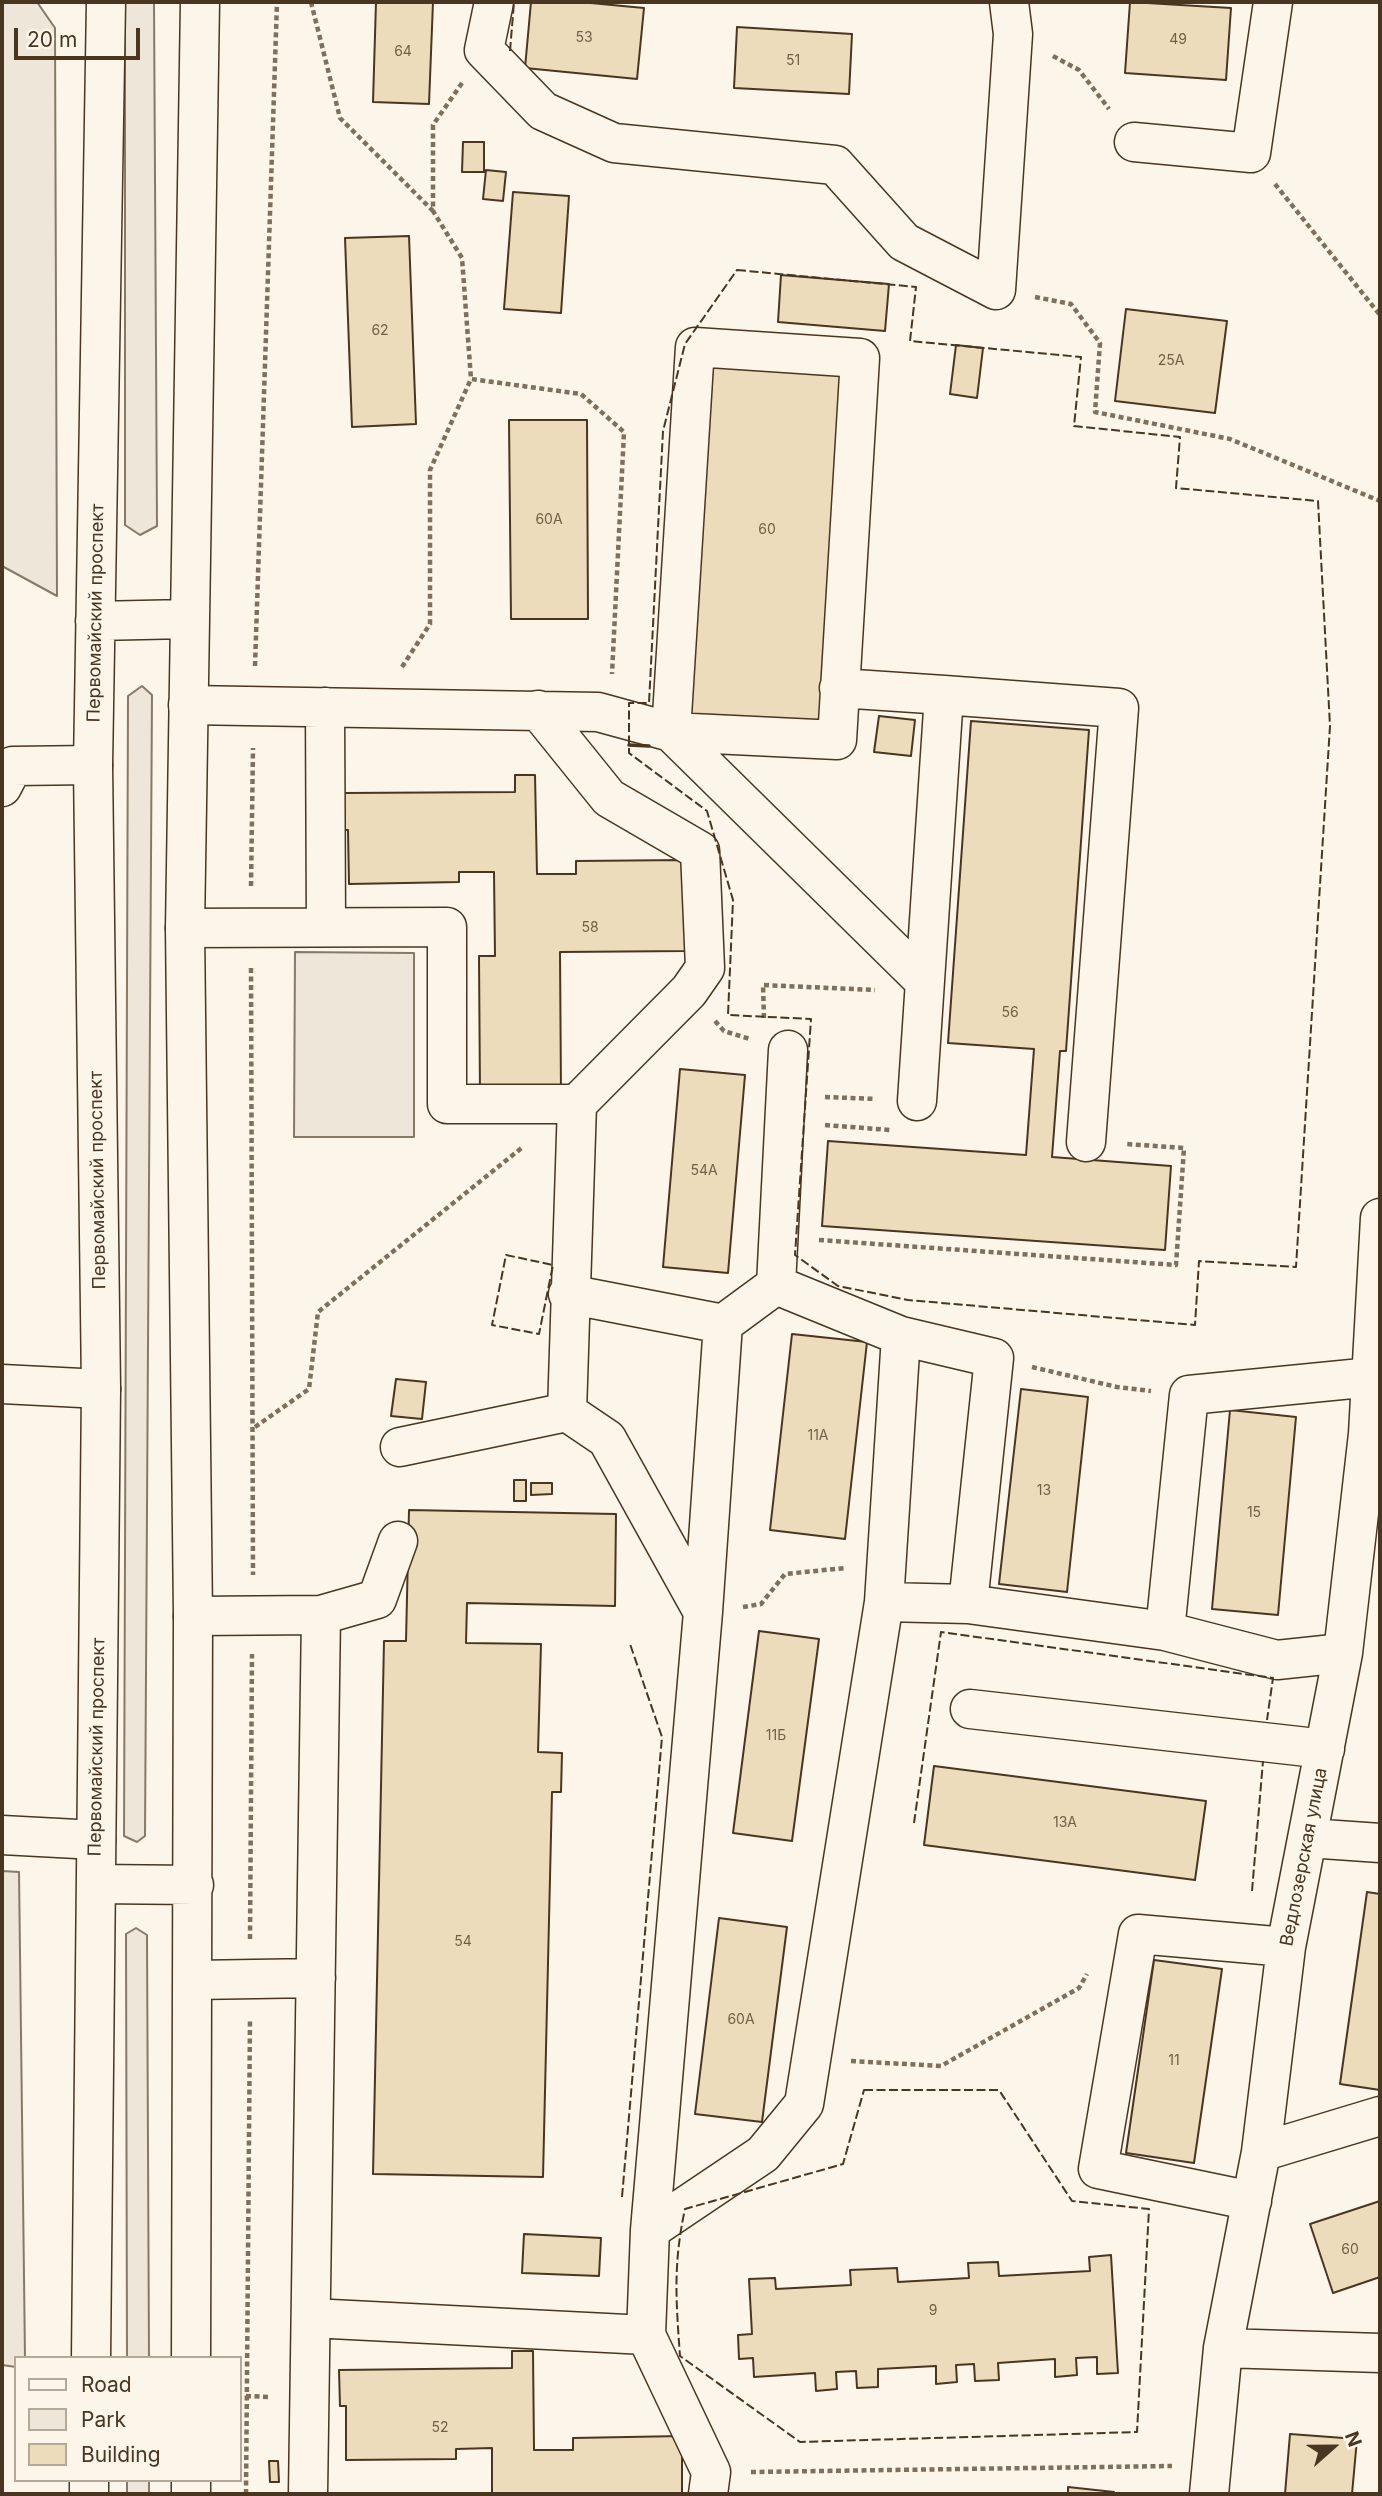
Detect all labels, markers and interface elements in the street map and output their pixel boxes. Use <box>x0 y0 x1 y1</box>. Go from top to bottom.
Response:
scale bar <box>18 14 144 58</box>
text: 20 m <box>27 27 77 52</box>
house number: 53 <box>575 30 593 46</box>
house number: 49 <box>1169 32 1187 48</box>
house number: 64 <box>394 44 412 60</box>
house number: 51 <box>786 53 800 69</box>
house number: 62 <box>371 323 389 339</box>
house number: 25А <box>1158 353 1184 369</box>
street label: Первомайский проспект <box>83 503 109 723</box>
house number: 60А <box>535 512 563 528</box>
house number: 60 <box>758 522 776 538</box>
house number: 58 <box>581 920 599 936</box>
house number: 56 <box>1001 1005 1019 1021</box>
street label: Первомайский проспект <box>85 1070 111 1290</box>
house number: 54А <box>690 1163 718 1179</box>
house number: 11А <box>807 1428 829 1444</box>
house number: 13 <box>1037 1483 1051 1499</box>
house number: 15 <box>1247 1505 1261 1521</box>
street label: Первомайский проспект <box>84 1637 110 1857</box>
house number: 11Б <box>766 1728 786 1744</box>
street label: Ведлозерская улица <box>1276 1766 1332 1948</box>
house number: 13А <box>1053 1815 1077 1831</box>
house number: 54 <box>454 1934 472 1950</box>
house number: 60А <box>727 2012 755 2028</box>
house number: 11 <box>1168 2053 1180 2069</box>
house number: 60 <box>1341 2242 1359 2258</box>
house number: 9 <box>929 2303 937 2319</box>
legend <box>14 2356 242 2482</box>
text: Road <box>81 2372 132 2397</box>
text: Park <box>81 2407 126 2432</box>
north arrow <box>1298 2412 1368 2482</box>
house number: 52 <box>431 2420 449 2436</box>
text: N <box>1340 2428 1366 2450</box>
text: Building <box>81 2442 161 2467</box>

